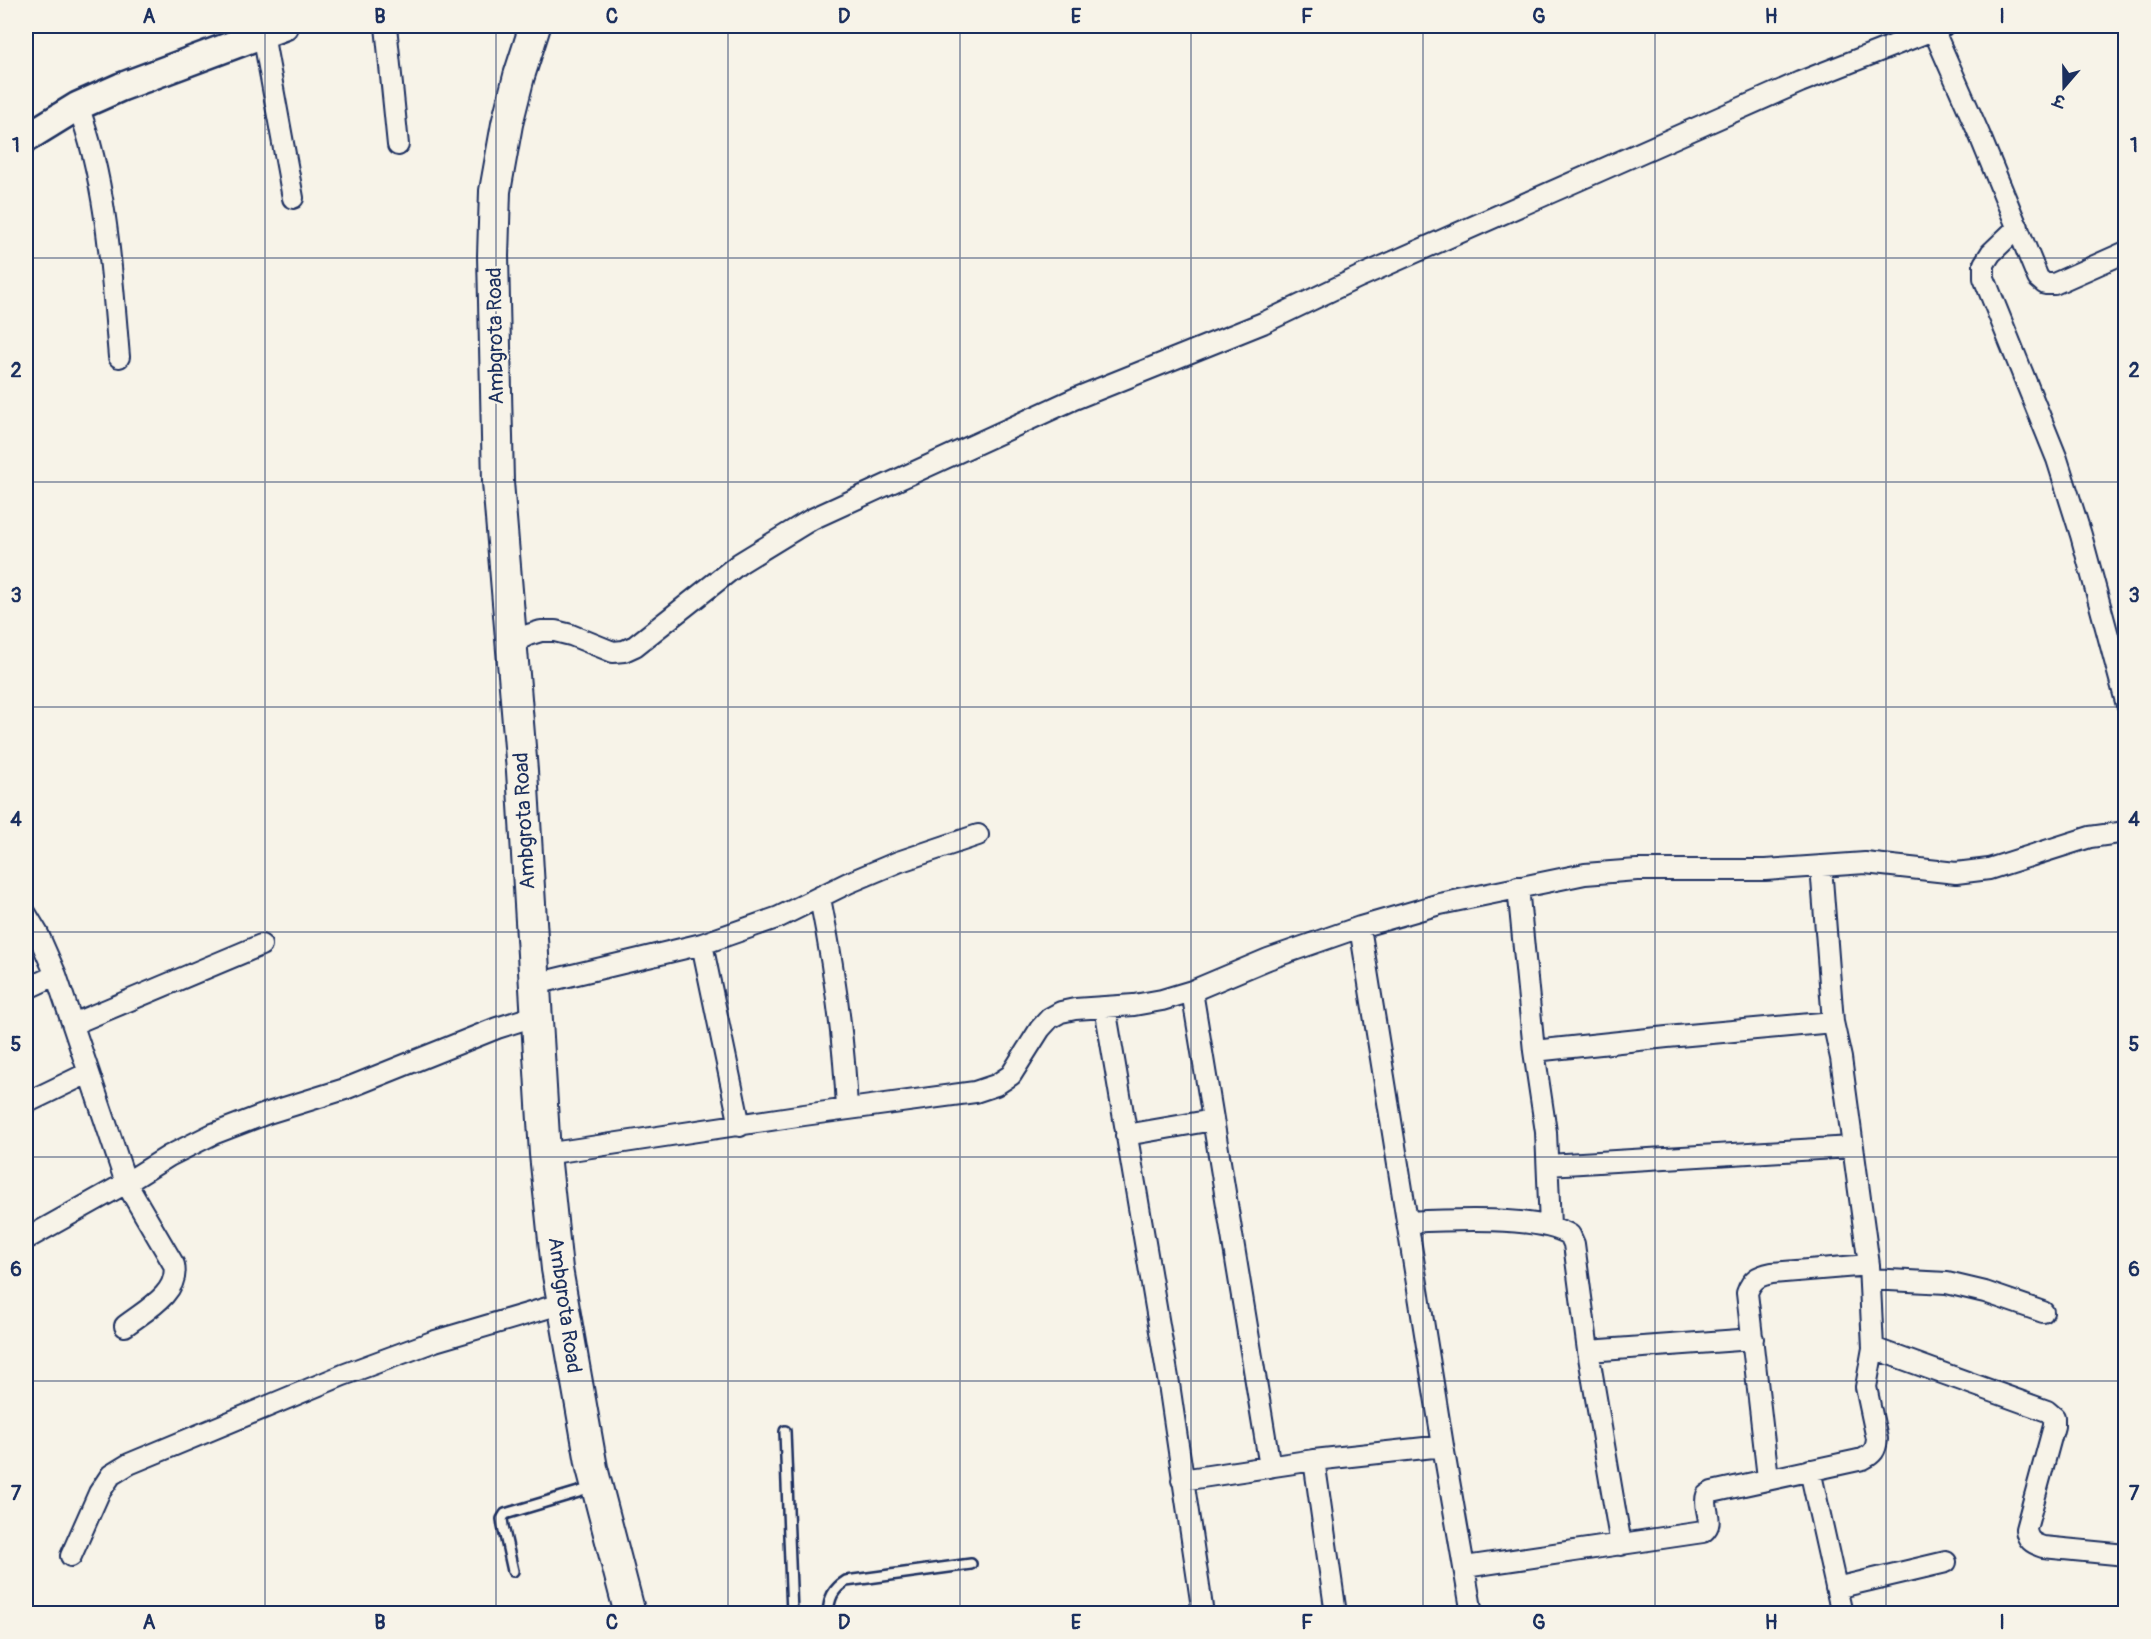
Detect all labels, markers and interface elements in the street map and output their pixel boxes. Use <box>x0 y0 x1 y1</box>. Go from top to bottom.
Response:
text: A <box>143 4 156 29</box>
text: B <box>374 4 386 29</box>
text: C <box>606 4 618 29</box>
text: D <box>838 4 851 29</box>
text: E <box>1071 4 1082 29</box>
text: F <box>1301 4 1313 29</box>
text: G <box>1532 4 1546 29</box>
text: H <box>1765 4 1778 29</box>
text: I <box>1999 4 2005 29</box>
north arrow <box>2034 57 2094 117</box>
text: उ <box>2050 88 2070 112</box>
text: 1 <box>12 133 20 158</box>
text: 1 <box>2130 133 2138 158</box>
street label: Ambgrota Road <box>481 267 510 405</box>
text: 2 <box>10 358 22 383</box>
text: 2 <box>2128 358 2140 383</box>
text: 3 <box>10 583 22 608</box>
text: 3 <box>2128 583 2140 608</box>
street label: Ambgrota Road <box>507 752 542 890</box>
text: 4 <box>10 807 22 832</box>
text: 4 <box>2128 807 2140 832</box>
text: 5 <box>11 1032 22 1057</box>
text: 5 <box>2129 1032 2140 1057</box>
street label: Ambgrota Road <box>542 1235 587 1375</box>
text: 6 <box>10 1257 22 1282</box>
text: 6 <box>2128 1257 2140 1282</box>
text: 7 <box>11 1481 22 1506</box>
text: 7 <box>2129 1481 2140 1506</box>
text: A <box>143 1610 156 1635</box>
text: B <box>374 1610 386 1635</box>
text: C <box>606 1610 618 1635</box>
text: D <box>838 1610 851 1635</box>
text: E <box>1071 1610 1082 1635</box>
text: F <box>1301 1610 1313 1635</box>
text: G <box>1532 1610 1546 1635</box>
text: H <box>1765 1610 1778 1635</box>
text: I <box>1999 1610 2005 1635</box>

